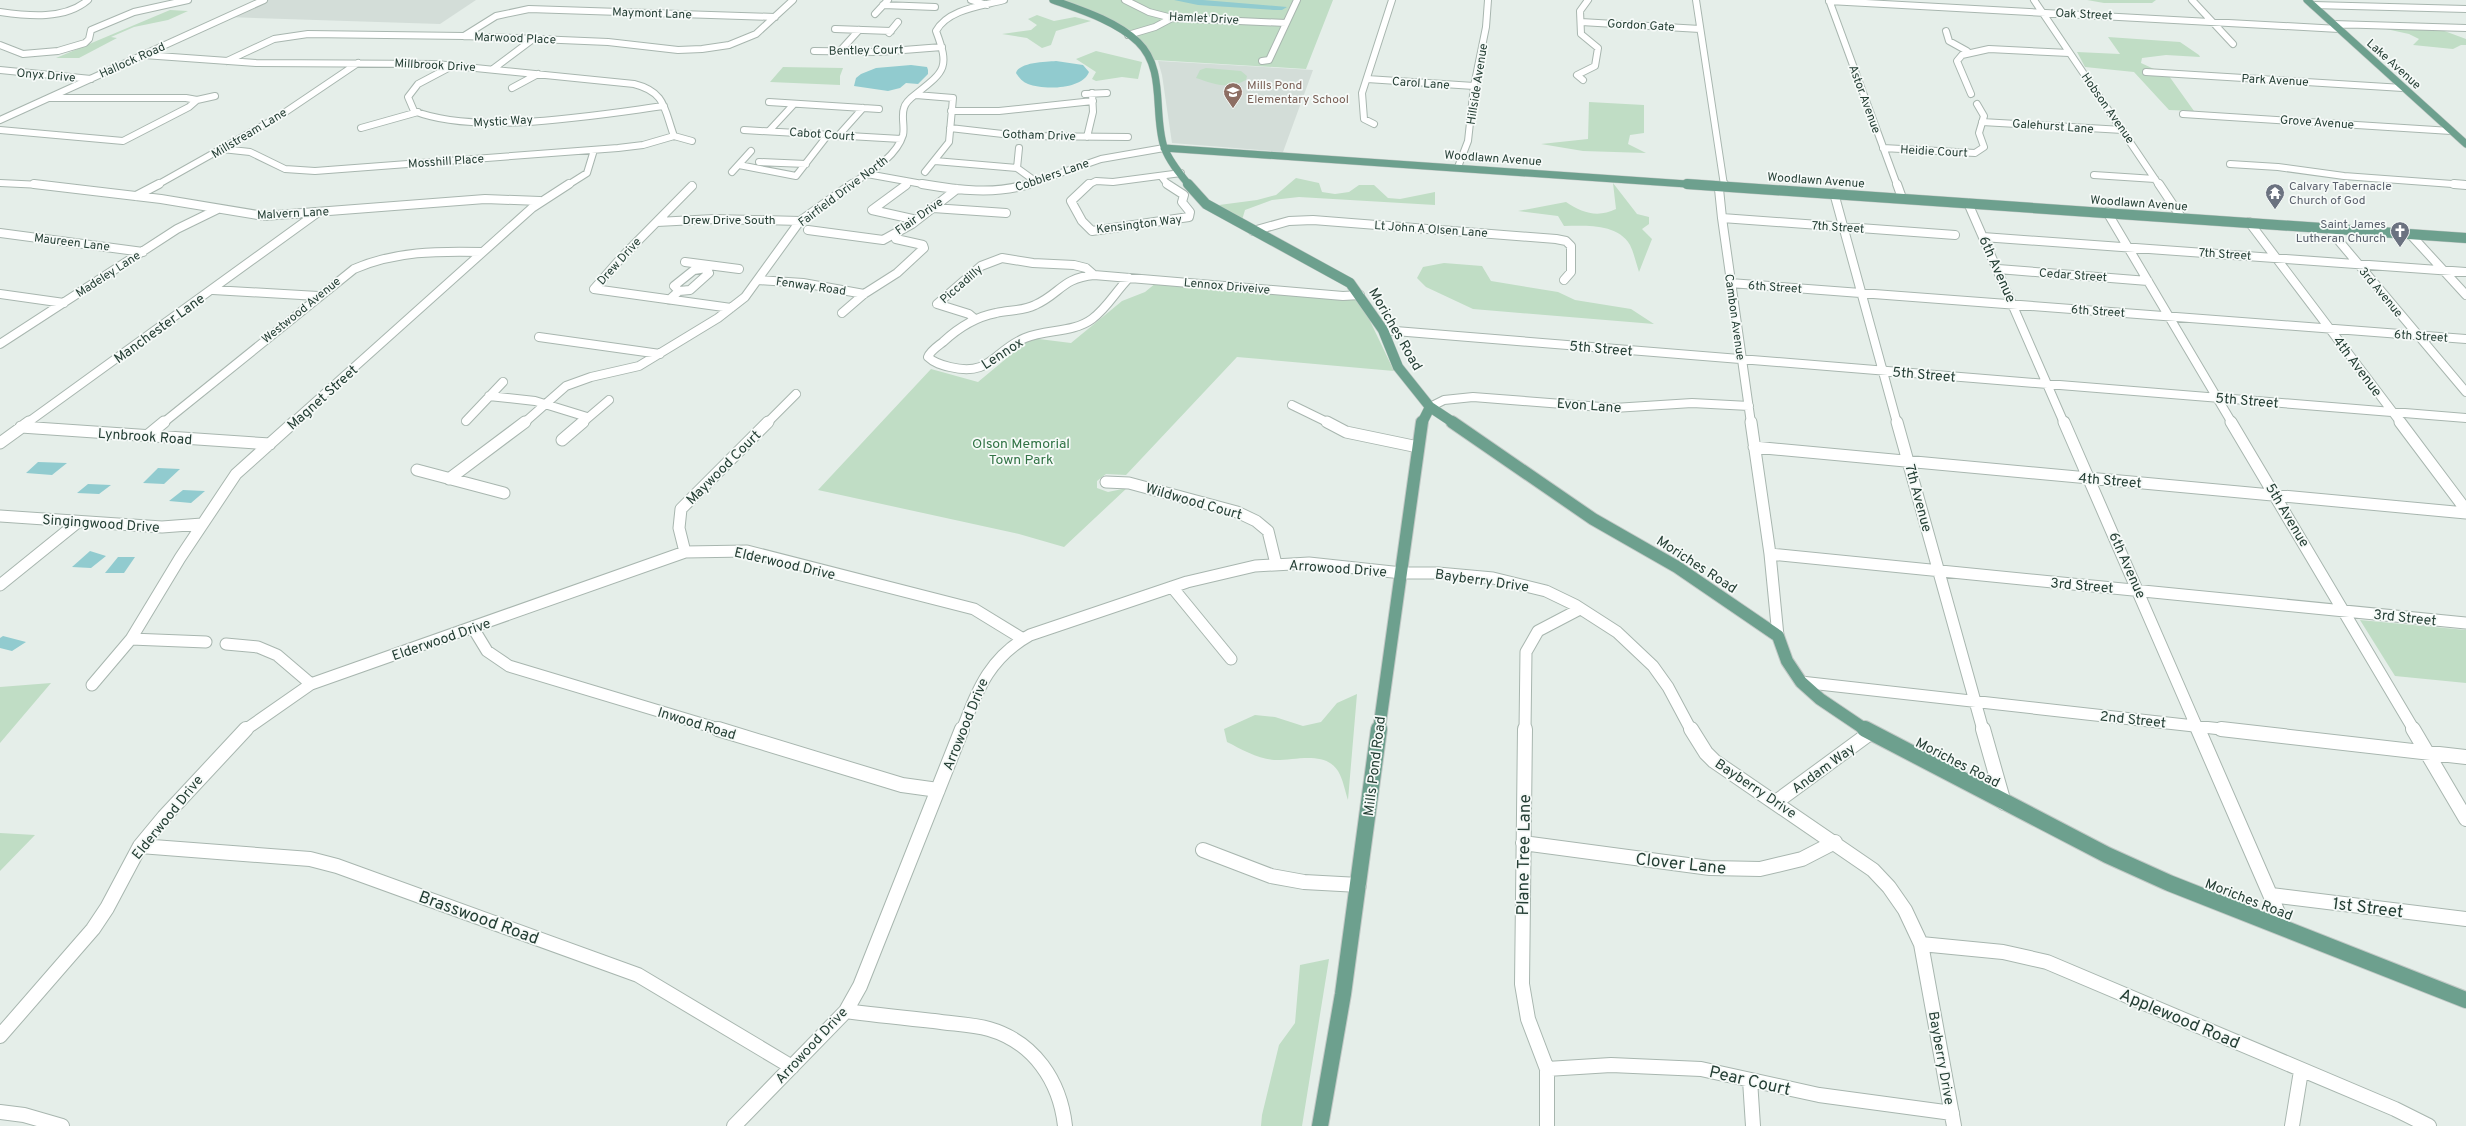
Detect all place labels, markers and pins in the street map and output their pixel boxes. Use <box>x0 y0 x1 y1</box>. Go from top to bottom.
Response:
place label: Mills Pond Elementary School <box>1247 78 1349 108</box>
school or university icon: Mills Pond Elementary School <box>1222 81 1244 109</box>
place label: Calvary Tabernacle Church of God <box>2289 179 2392 209</box>
temple icon: Calvary Tabernacle Church of God <box>2264 182 2286 210</box>
place label: Saint James Lutheran Church <box>2296 217 2386 247</box>
church icon: Saint James Lutheran Church <box>2389 220 2411 248</box>

